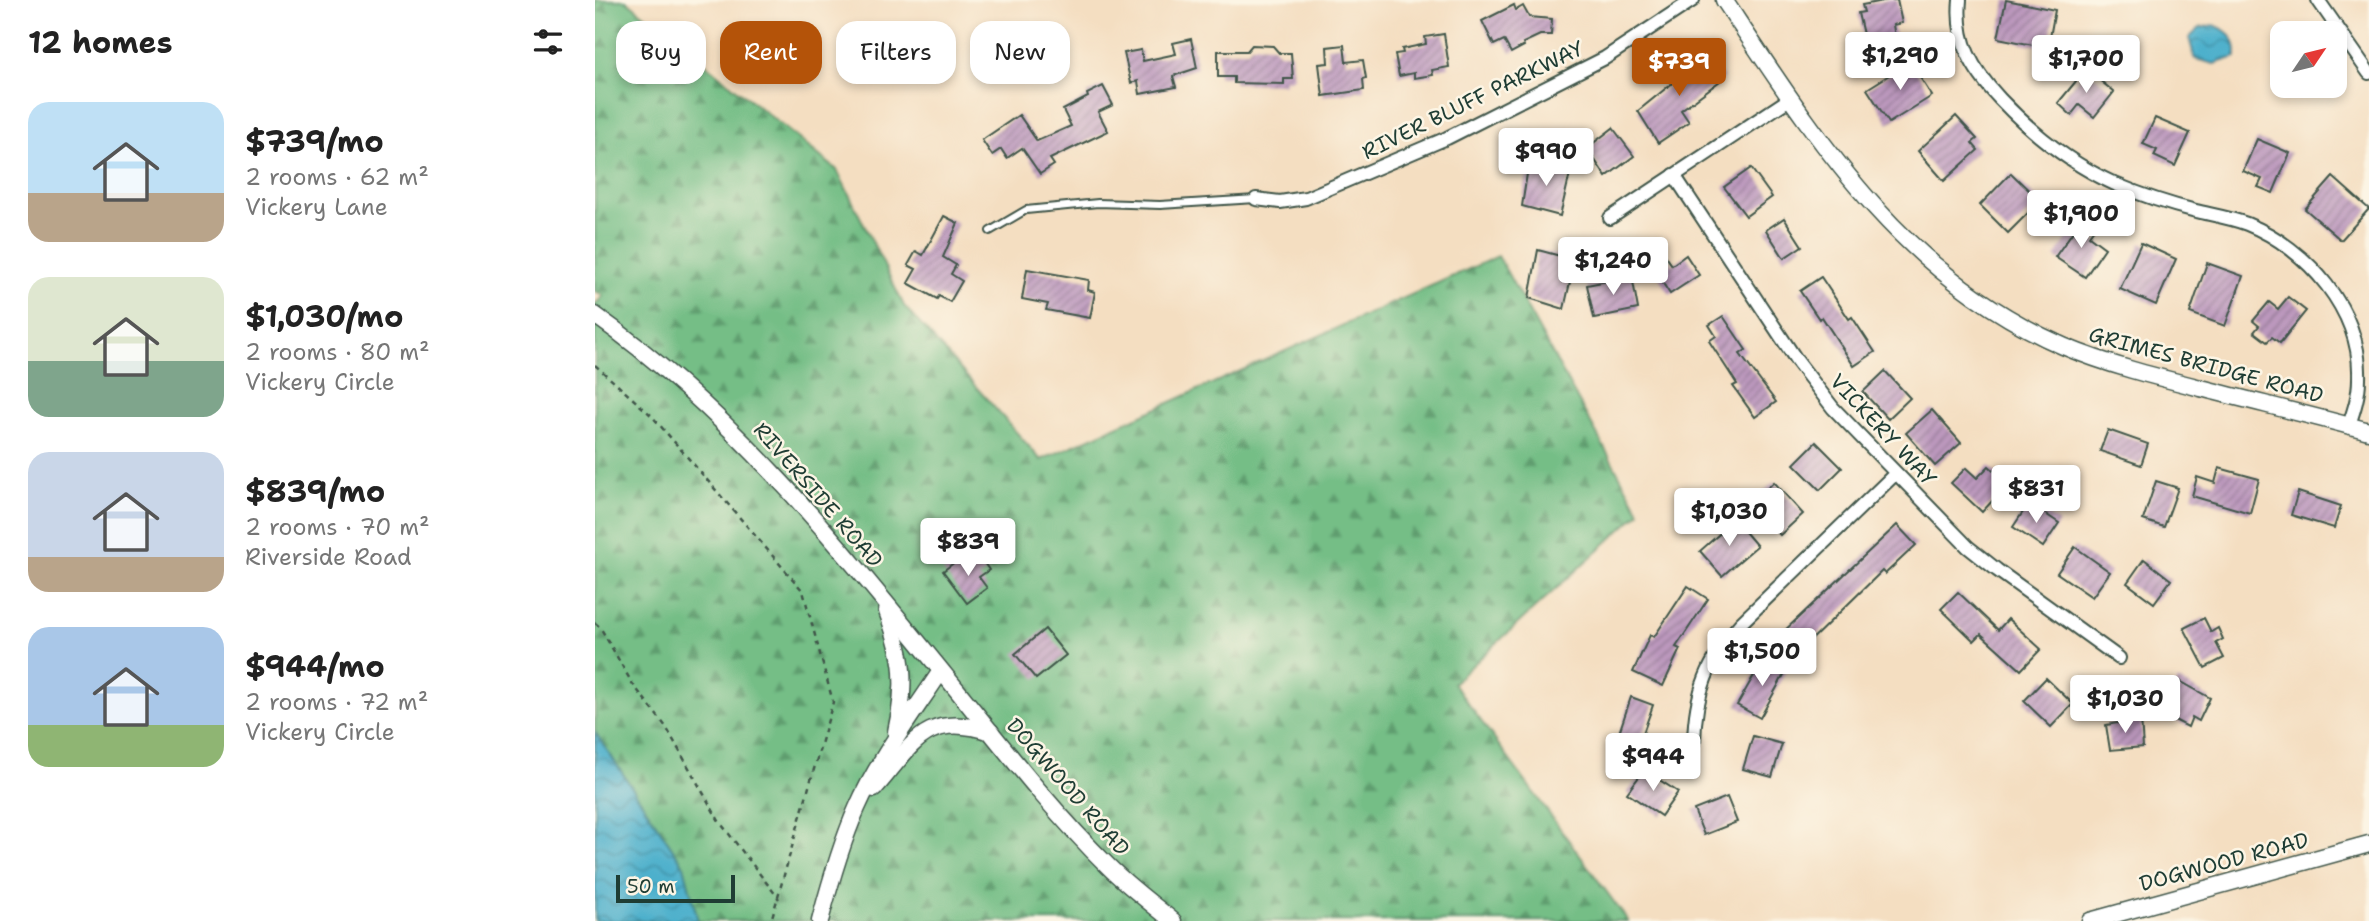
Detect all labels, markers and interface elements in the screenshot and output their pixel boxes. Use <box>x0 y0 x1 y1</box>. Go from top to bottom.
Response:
chip: Buy <box>616 21 706 84</box>
chip: Rent <box>720 21 822 84</box>
chip: Filters <box>836 21 956 84</box>
chip: New <box>970 21 1070 84</box>
north arrow <box>2270 21 2347 98</box>
map controls <box>2270 21 2347 98</box>
text: 12 homes <box>28 22 172 63</box>
icon: filters <box>529 23 567 61</box>
pin: $1,290 <box>1843 32 1957 92</box>
street label: RIVER BLUFF PARKWAY <box>1357 34 1589 166</box>
pin: $1,700 <box>2029 36 2143 95</box>
pin: $739 <box>1638 38 1720 98</box>
text: $1,290 <box>1861 40 1939 70</box>
text: $1,700 <box>2048 43 2124 73</box>
text: $739 <box>1648 46 1710 76</box>
text: $739/mo <box>245 121 384 162</box>
pin: $990 <box>1505 128 1587 188</box>
icon: home <box>84 130 168 214</box>
text: $990 <box>1515 136 1577 166</box>
text: 2 rooms · 62 m² <box>245 162 429 192</box>
pin: $1,900 <box>2024 190 2138 250</box>
text: Vickery Lane <box>245 192 388 222</box>
text: $1,900 <box>2043 198 2119 228</box>
pin: $1,240 <box>1556 238 1670 297</box>
text: $1,240 <box>1574 245 1652 275</box>
text: $1,030/mo <box>245 296 403 337</box>
icon: home <box>84 305 168 389</box>
street label: GRIMES BRIDGE ROAD <box>2086 320 2326 410</box>
text: 2 rooms · 80 m² <box>245 337 430 367</box>
text: Vickery Circle <box>245 367 395 397</box>
street label: VICKERY WAY <box>1824 368 1943 493</box>
street label: RIVERSIDE ROAD <box>747 417 889 573</box>
pin: $831 <box>1995 466 2077 525</box>
text: $839/mo <box>245 471 385 512</box>
text: $831 <box>2007 473 2065 503</box>
icon: home <box>84 480 168 564</box>
pin: $1,030 <box>1672 489 1786 548</box>
text: $1,030 <box>1690 496 1768 526</box>
text: 2 rooms · 70 m² <box>245 512 430 542</box>
pin: $839 <box>927 518 1009 578</box>
text: $839 <box>936 526 1000 556</box>
text: Riverside Road <box>245 542 412 572</box>
pin: $1,500 <box>1705 628 1819 688</box>
text: $1,500 <box>1723 636 1801 666</box>
text: $944/mo <box>245 646 385 687</box>
icon: home <box>84 655 168 739</box>
pin: $1,030 <box>2068 676 2182 735</box>
text: $1,030 <box>2086 683 2164 713</box>
text: 2 rooms · 72 m² <box>245 687 428 717</box>
street label: DOGWOOD ROAD <box>1000 712 1136 862</box>
text: Vickery Circle <box>245 717 395 747</box>
pin: $944 <box>1612 734 1694 793</box>
text: $944 <box>1621 741 1685 771</box>
street label: DOGWOOD ROAD <box>2136 826 2312 898</box>
scale bar <box>616 872 735 904</box>
text: 50 m <box>627 874 675 899</box>

